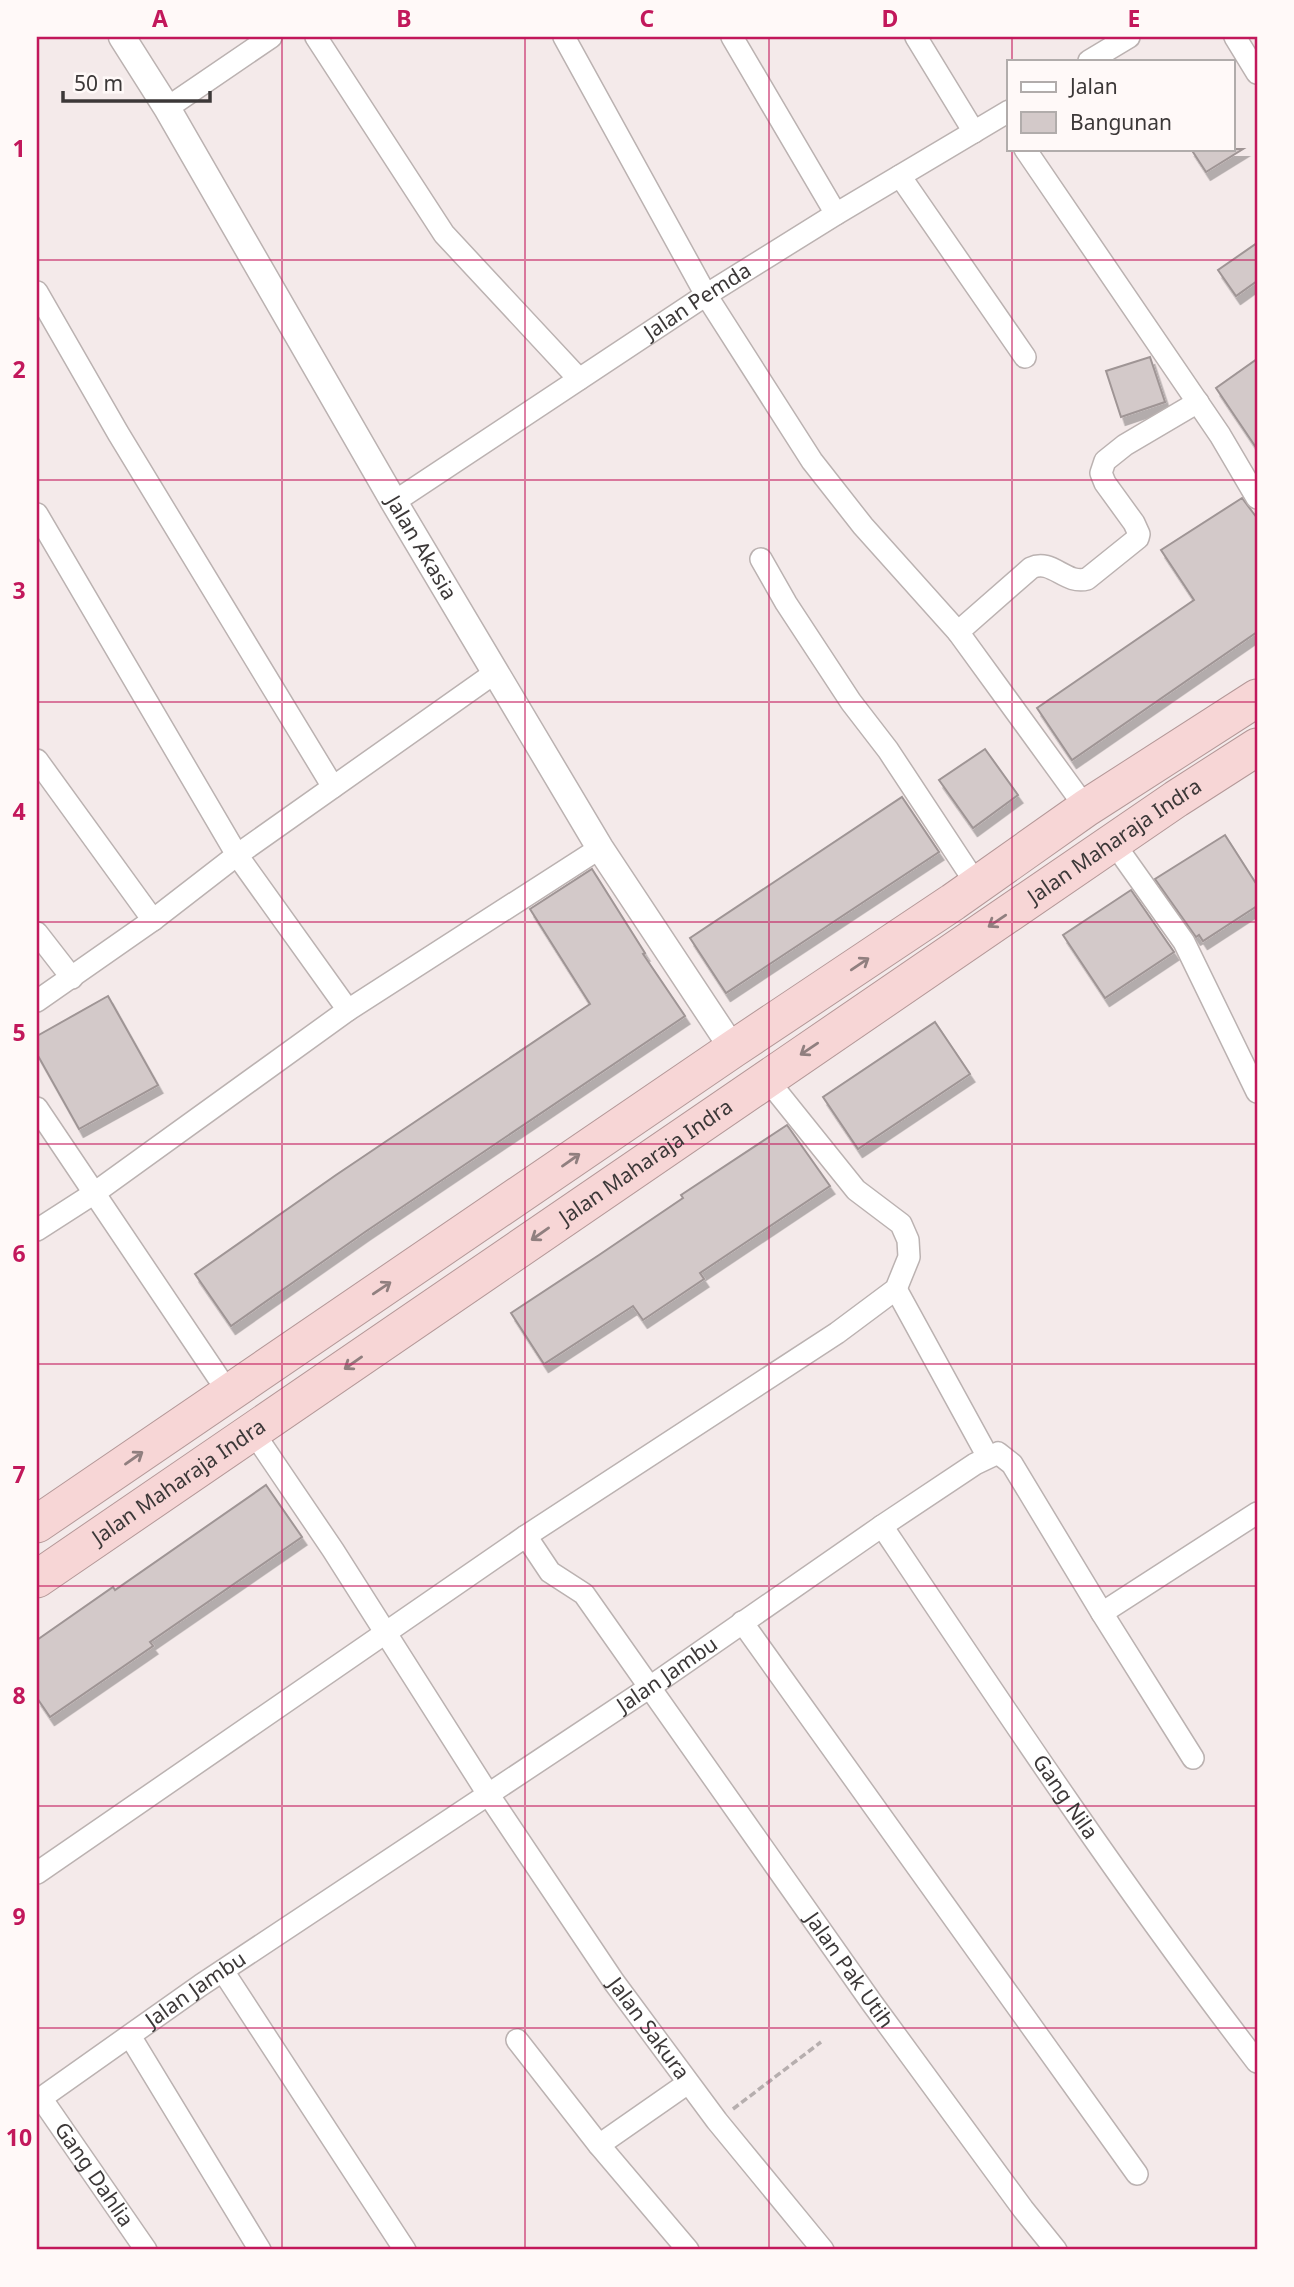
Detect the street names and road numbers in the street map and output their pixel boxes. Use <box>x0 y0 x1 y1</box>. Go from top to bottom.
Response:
street label: Jalan Pemda <box>636 255 756 346</box>
street label: Jalan Akasia <box>379 488 464 605</box>
street label: Jalan Maharaja Indra <box>1020 771 1206 911</box>
street label: Jalan Maharaja Indra <box>551 1092 738 1232</box>
street label: Jalan Maharaja Indra <box>84 1412 271 1551</box>
street label: Jalan Jambu <box>609 1629 723 1719</box>
street label: Gang Nila <box>1027 1749 1105 1844</box>
street label: Jalan Pak Utih <box>798 1905 901 2033</box>
street label: Jalan Jambu <box>138 1944 251 2034</box>
street label: Jalan Sakura <box>601 1970 697 2085</box>
street label: Gang Dahlia <box>49 2116 141 2232</box>

